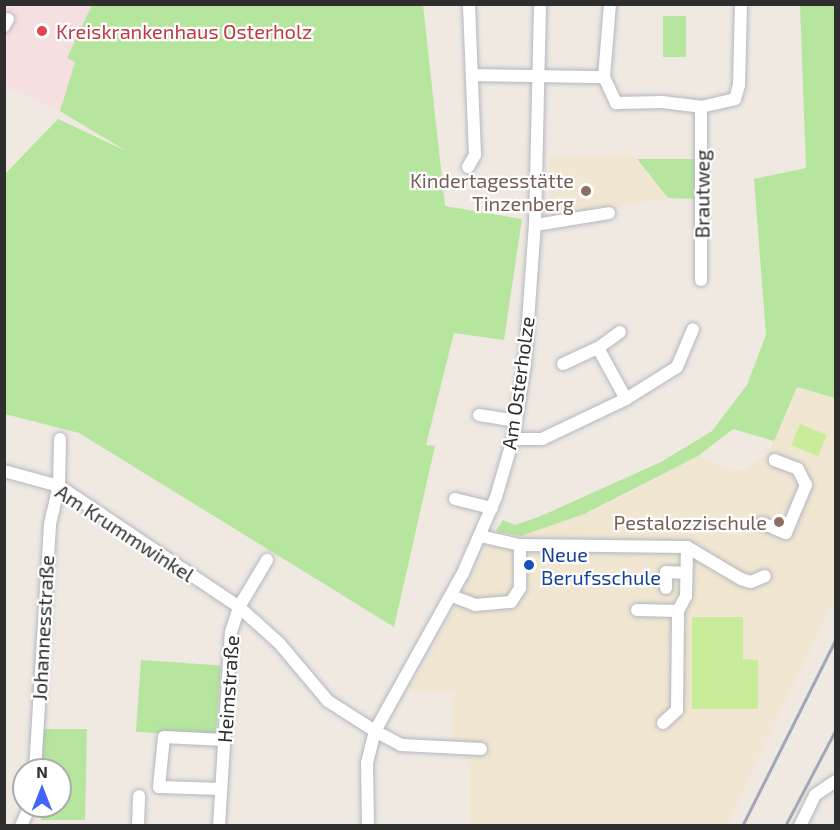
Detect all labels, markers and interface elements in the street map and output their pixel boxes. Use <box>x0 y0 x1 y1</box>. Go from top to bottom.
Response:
place label: Kreiskrankenhaus Osterholz <box>56 19 312 43</box>
marker: Kreiskrankenhaus Osterholz <box>33 22 51 40</box>
street label: Brautweg <box>690 150 714 238</box>
place label: Kindertagesstätte Tinzenberg <box>410 168 574 215</box>
marker: Kindertagesstätte Tinzenberg <box>579 184 593 198</box>
street label: Am Osterholze <box>497 315 539 451</box>
street label: Am Krummwinkel <box>51 479 199 587</box>
place label: Pestalozzischule <box>614 510 767 534</box>
marker: Pestalozzischule <box>772 515 786 529</box>
place label: Neue Berufsschule <box>541 542 661 589</box>
street label: Johannesstraße <box>27 555 59 701</box>
marker: Neue Berufsschule <box>522 558 536 572</box>
street label: Heimstraße <box>212 634 244 744</box>
north arrow <box>12 758 72 818</box>
text: N <box>36 762 48 781</box>

